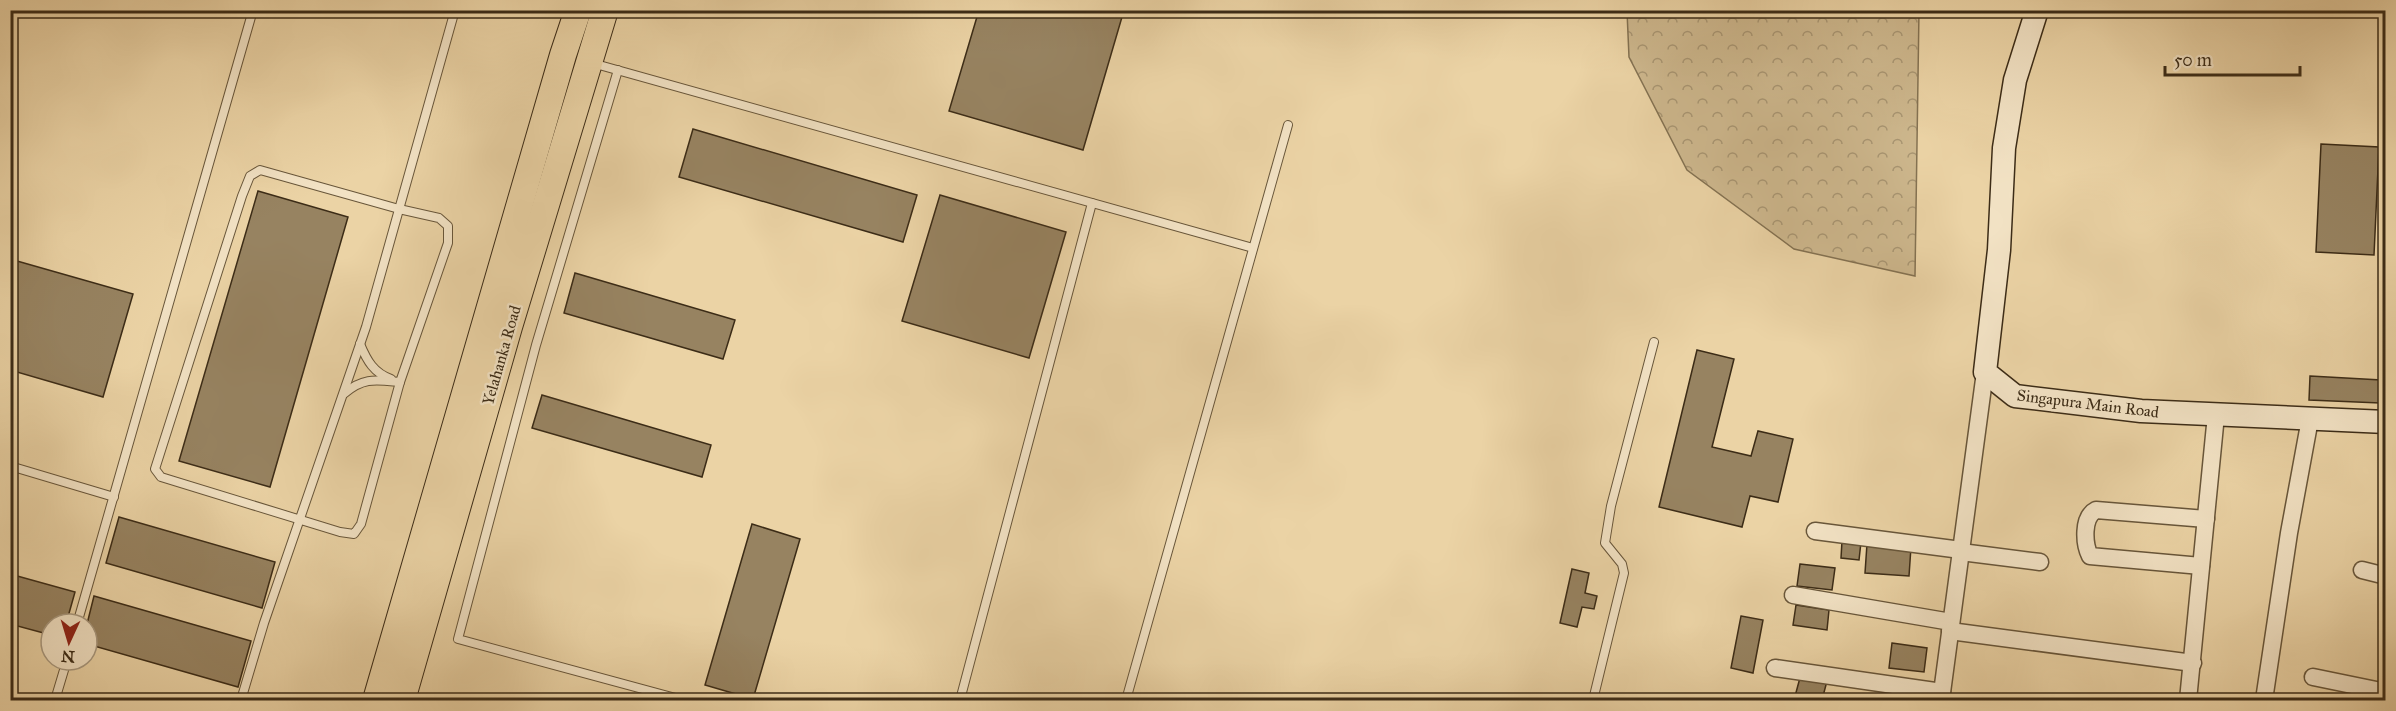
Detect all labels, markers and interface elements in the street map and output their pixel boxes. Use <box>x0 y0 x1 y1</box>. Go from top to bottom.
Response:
scale bar <box>2165 39 2300 77</box>
text: 50 m <box>2174 49 2212 71</box>
street label: Yelahanka Road <box>478 303 525 407</box>
street label: Singapura Main Road <box>2016 385 2160 423</box>
north arrow <box>39 612 99 672</box>
text: N <box>60 646 75 666</box>

